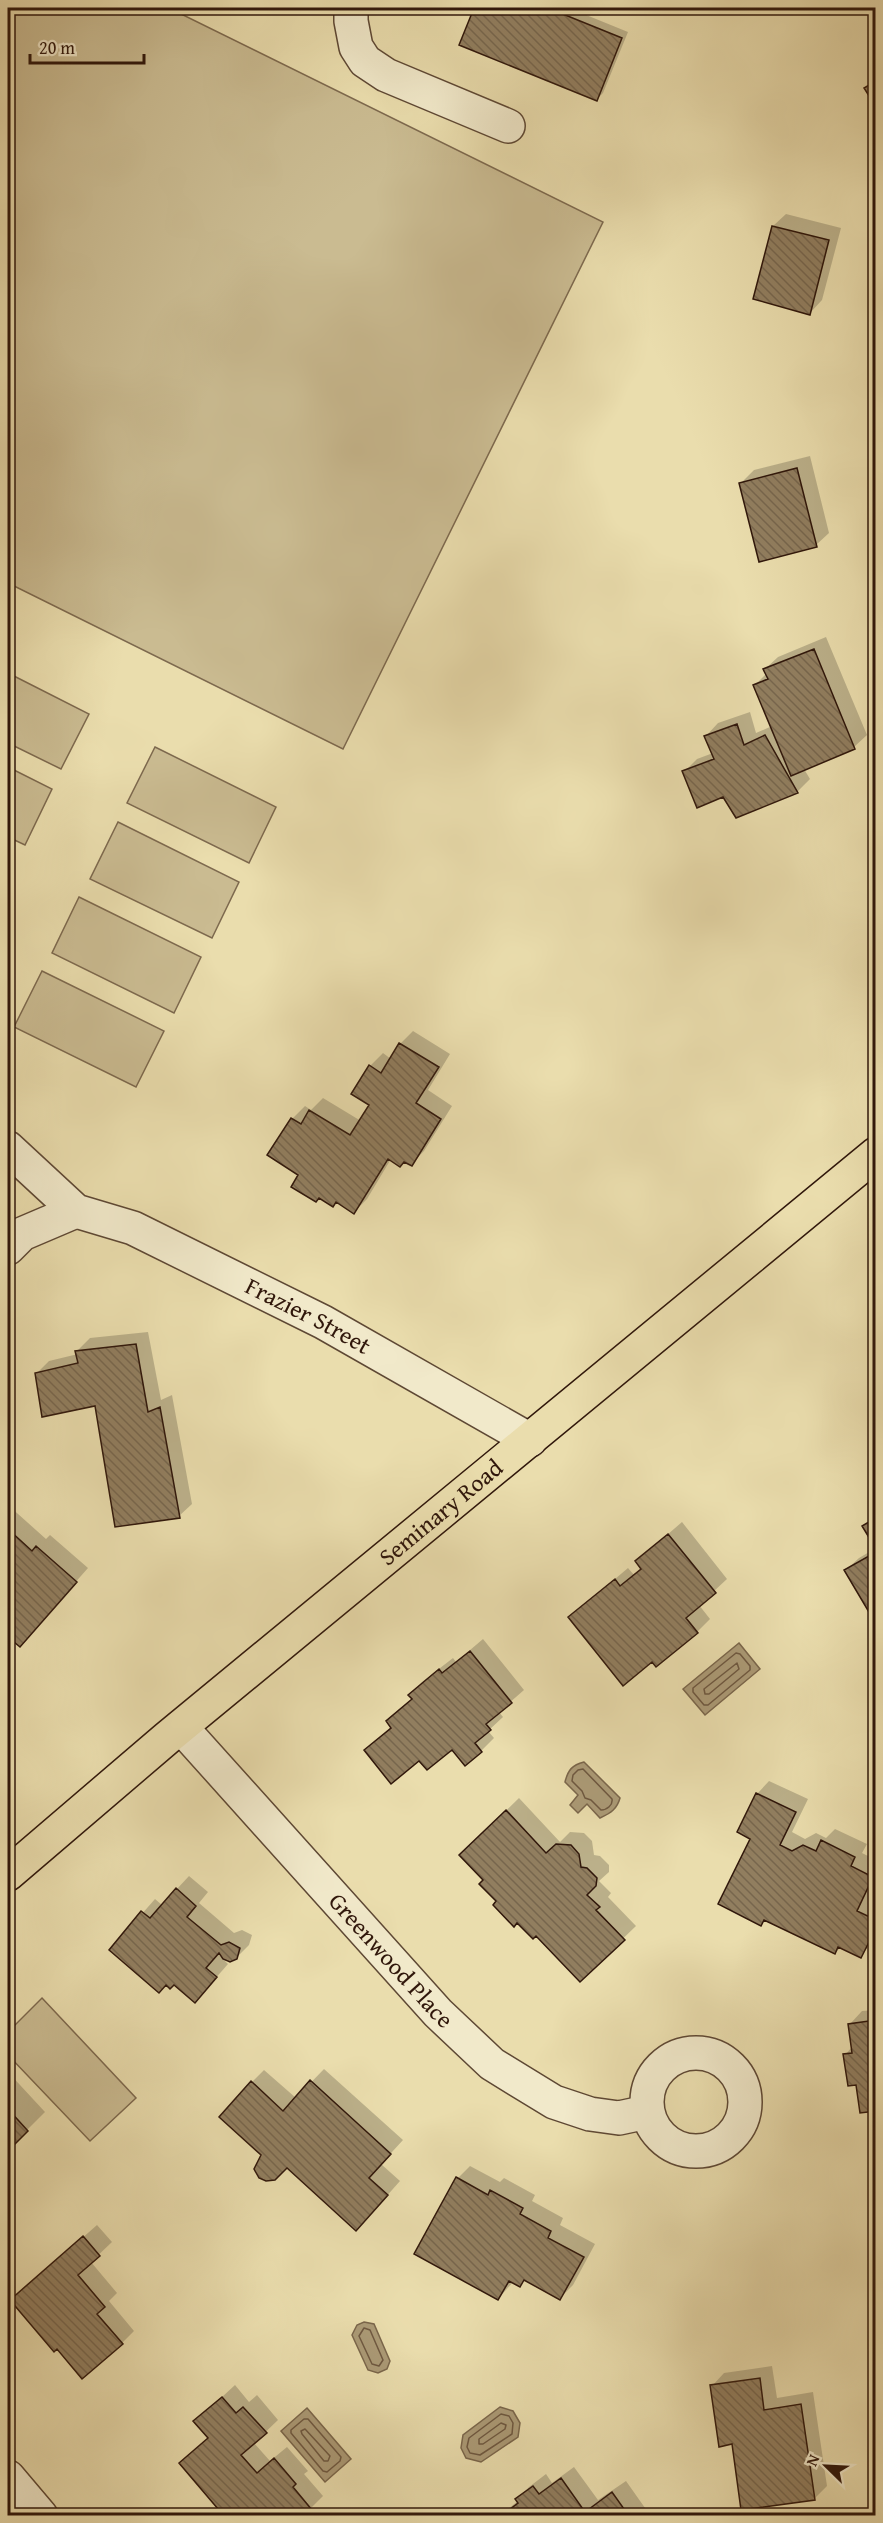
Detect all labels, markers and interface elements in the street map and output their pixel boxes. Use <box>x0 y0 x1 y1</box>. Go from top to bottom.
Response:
scale bar <box>30 27 144 65</box>
text: 20 m <box>39 34 75 61</box>
street label: Frazier Street <box>240 1268 378 1363</box>
street label: Seminary Road <box>371 1450 510 1574</box>
street label: Greenwood Place <box>321 1885 462 2036</box>
north arrow <box>796 2436 856 2496</box>
text: N <box>799 2450 826 2470</box>

